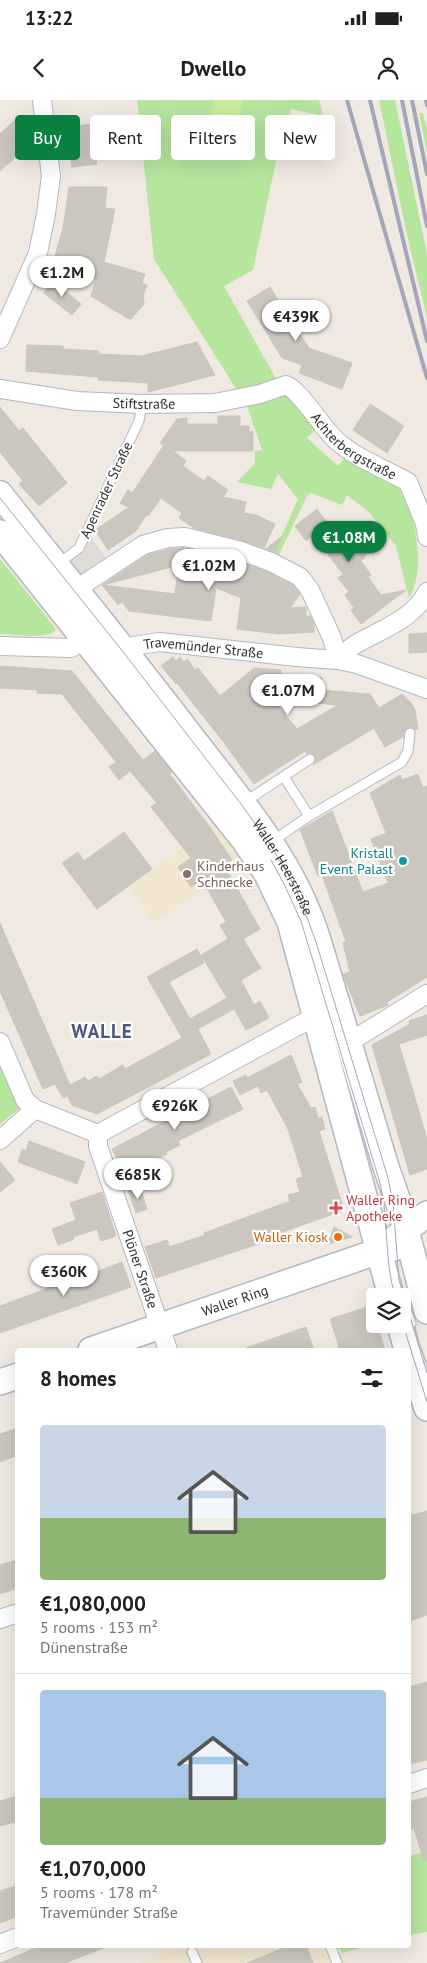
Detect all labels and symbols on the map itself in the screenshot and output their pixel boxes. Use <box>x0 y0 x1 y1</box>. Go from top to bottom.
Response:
pin: €1.2M <box>27 256 97 298</box>
pin: €439K <box>261 300 331 342</box>
street label: Stiftstraße <box>112 394 175 413</box>
street label: Achterbergstraße <box>307 409 400 483</box>
street label: Apenrader Straße <box>76 439 136 541</box>
pin: €1.08M <box>308 520 390 563</box>
pin: €1.02M <box>168 548 250 591</box>
street label: Travemünder Straße <box>142 633 264 662</box>
pin: €1.07M <box>247 674 329 716</box>
street label: Waller Heerstraße <box>248 816 317 918</box>
place label: Kristall Event Palast <box>320 844 393 878</box>
marker: Kristall Event Palast <box>397 855 409 867</box>
place label: Kinderhaus Schnecke <box>197 857 265 891</box>
marker: Kinderhaus Schnecke <box>181 868 193 880</box>
district label: WALLE <box>71 1019 133 1043</box>
pin: €926K <box>140 1088 210 1131</box>
pin: €685K <box>103 1158 173 1200</box>
place label: Waller Ring Apotheke <box>346 1191 415 1225</box>
marker: Waller Ring Apotheke <box>330 1202 342 1214</box>
street label: Plöner Straße <box>118 1227 162 1311</box>
place label: Waller Kiosk <box>254 1228 328 1246</box>
marker: Waller Kiosk <box>332 1231 344 1243</box>
pin: €360K <box>29 1254 99 1297</box>
street label: Waller Ring <box>199 1281 270 1320</box>

